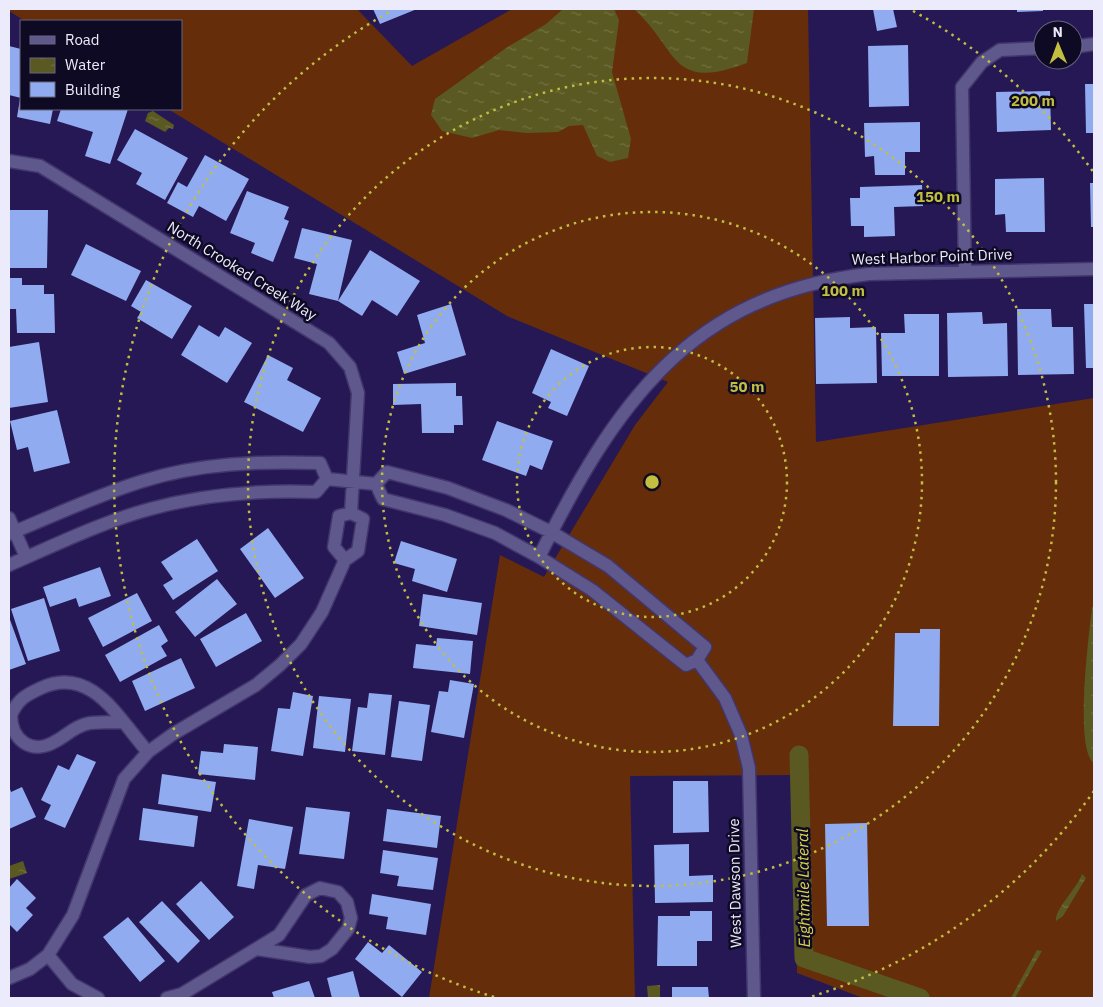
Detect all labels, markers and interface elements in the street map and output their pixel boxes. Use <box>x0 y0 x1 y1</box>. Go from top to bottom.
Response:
legend <box>20 20 182 110</box>
north arrow <box>1033 20 1083 70</box>
text: N <box>1053 23 1063 41</box>
text: Road <box>65 30 100 49</box>
text: Water <box>65 55 106 74</box>
text: Building <box>65 80 120 99</box>
text: 200 m <box>1011 91 1055 110</box>
text: 150 m <box>916 187 960 206</box>
street label: North Crooked Creek Way <box>164 217 321 325</box>
street label: West Harbor Point Drive <box>851 244 1013 269</box>
text: 100 m <box>821 281 865 300</box>
text: 50 m <box>730 377 764 396</box>
centre of rings <box>643 473 661 491</box>
street label: West Dawson Drive <box>724 818 745 948</box>
water label: Eightmile Lateral <box>792 828 814 948</box>

